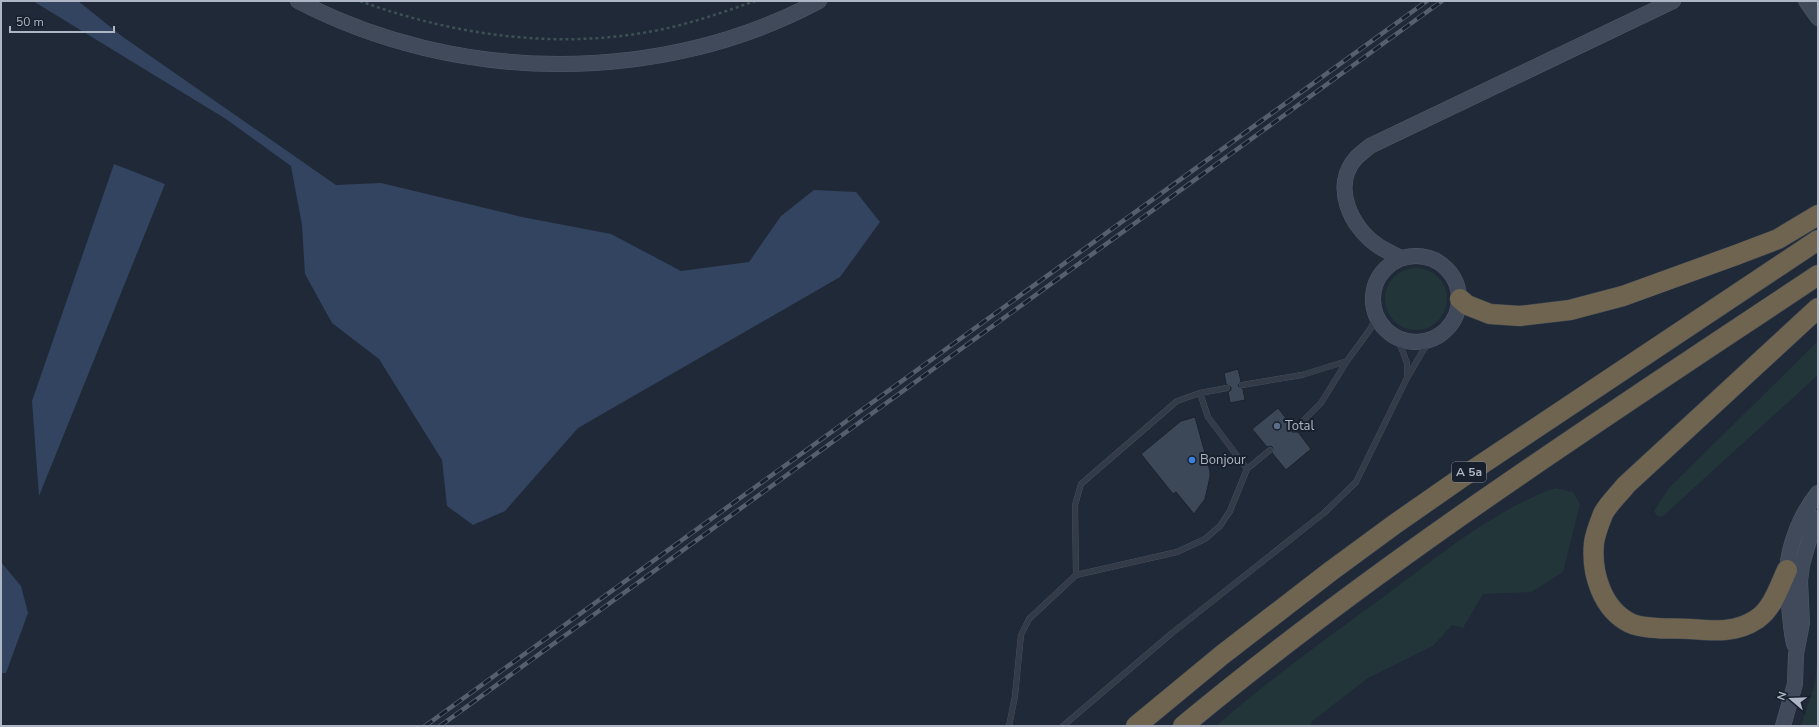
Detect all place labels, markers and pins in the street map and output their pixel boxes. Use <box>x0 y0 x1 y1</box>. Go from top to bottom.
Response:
place label: Total <box>1285 417 1314 435</box>
marker: Total <box>1272 421 1282 431</box>
place label: Bonjour <box>1200 451 1246 469</box>
marker: Bonjour <box>1187 455 1197 465</box>

